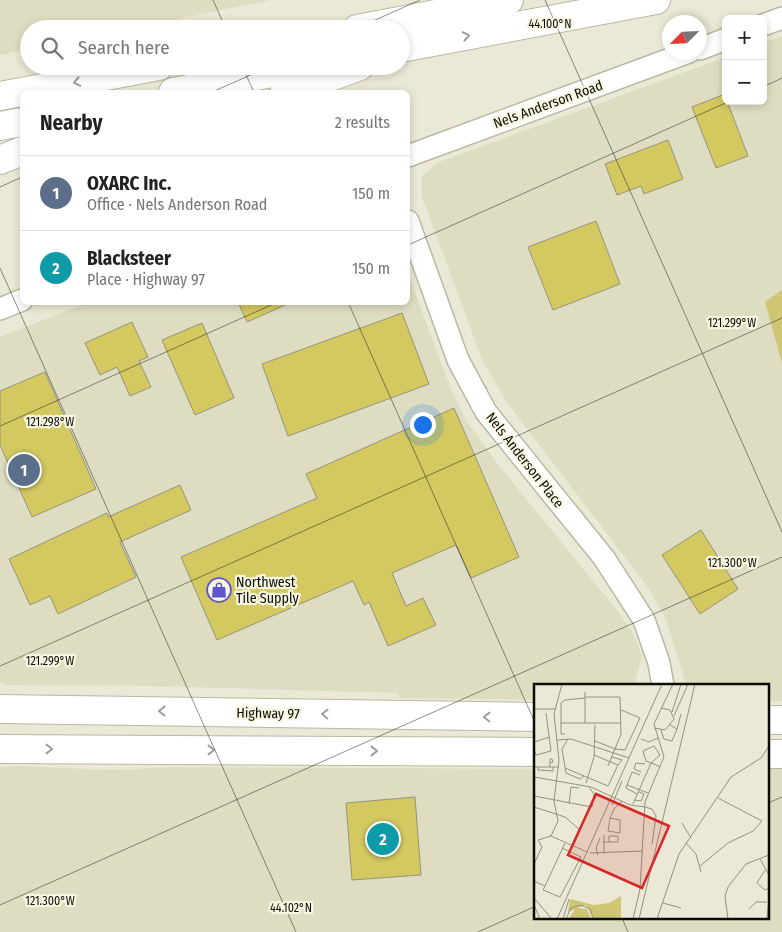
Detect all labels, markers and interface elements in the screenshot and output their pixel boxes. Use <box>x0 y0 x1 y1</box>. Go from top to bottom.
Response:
north arrow <box>662 15 707 60</box>
map controls <box>722 15 767 105</box>
button: + <box>722 15 767 60</box>
text: 44.100°N <box>528 17 572 31</box>
search box <box>20 20 410 75</box>
one-way arrow <box>462 31 471 41</box>
icon: search <box>38 34 66 62</box>
text: Search here <box>78 36 170 59</box>
button: − <box>722 60 767 105</box>
one-way arrow <box>73 76 81 86</box>
street label: Nels Anderson Road <box>491 77 605 132</box>
text: Nearby <box>40 110 102 136</box>
text: 2 results <box>335 113 390 132</box>
text: OXARC Inc. <box>87 172 171 195</box>
text: 1 <box>53 184 59 203</box>
text: 150 m <box>352 184 390 203</box>
text: Office · Nels Anderson Road <box>87 195 267 214</box>
text: Blacksteer <box>87 247 171 270</box>
text: 2 <box>52 259 60 278</box>
text: 150 m <box>352 259 390 278</box>
text: Place · Highway 97 <box>87 270 205 289</box>
text: 121.299°W <box>708 316 756 330</box>
street label: Nels Anderson Place <box>482 409 567 512</box>
your location <box>410 412 436 438</box>
text: 121.298°W <box>26 415 74 429</box>
pin: 1 <box>8 451 40 489</box>
text: 121.300°W <box>707 556 757 570</box>
place label: Northwest Tile Supply <box>236 574 300 607</box>
shop icon: Northwest Tile Supply <box>206 577 232 603</box>
text: 121.299°W <box>26 654 74 668</box>
inset map <box>534 684 770 920</box>
street label: Highway 97 <box>236 704 300 723</box>
one-way arrow <box>158 706 166 717</box>
one-way arrow <box>320 709 328 719</box>
one-way arrow <box>483 712 490 722</box>
one-way arrow <box>45 744 53 755</box>
one-way arrow <box>208 745 215 755</box>
one-way arrow <box>370 746 378 756</box>
pin: 2 <box>367 820 399 858</box>
text: 121.300°W <box>25 894 75 908</box>
text: 44.102°N <box>270 901 312 915</box>

